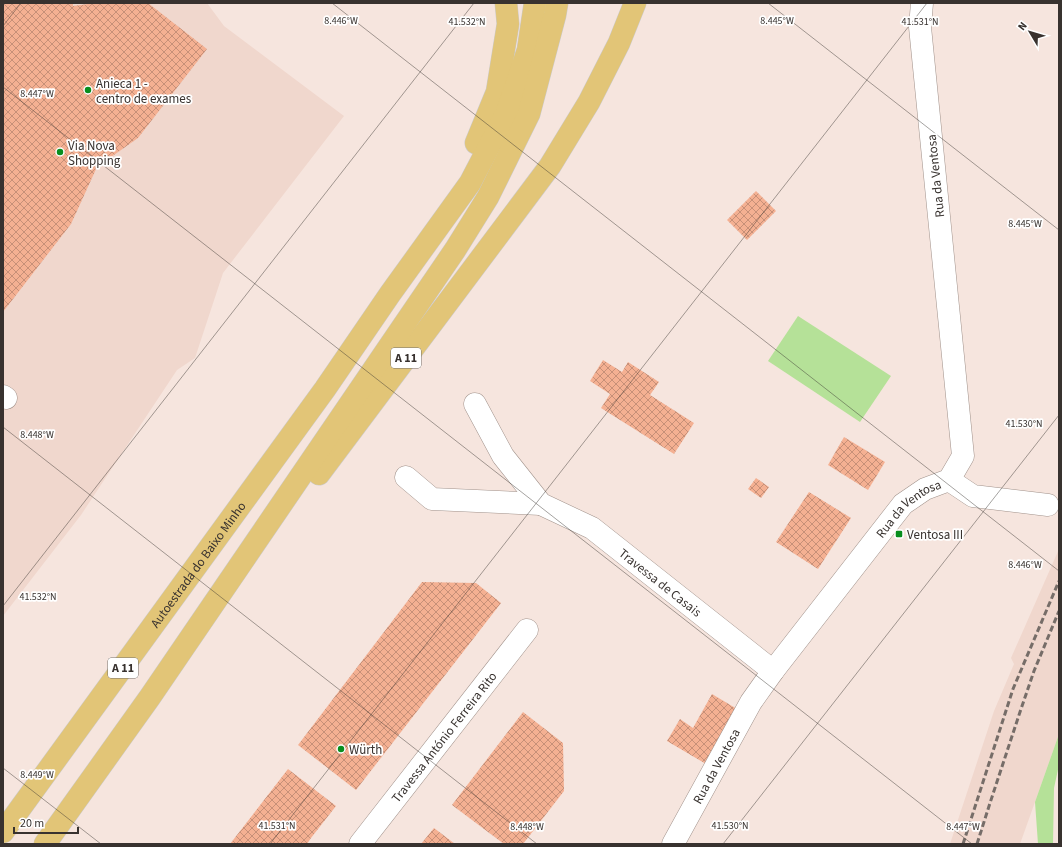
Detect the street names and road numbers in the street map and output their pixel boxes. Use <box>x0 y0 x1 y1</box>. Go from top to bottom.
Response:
street label: Rua da Ventosa <box>923 134 949 218</box>
road number: A 11 <box>391 348 421 368</box>
street label: Rua da Ventosa <box>872 476 944 542</box>
street label: Autoestrada do Baixo Minho <box>146 498 250 632</box>
street label: Travessa de Casais <box>615 545 705 622</box>
road number: A 11 <box>108 658 138 678</box>
street label: Travessa António Ferreira Rito <box>388 668 501 807</box>
street label: Rua da Ventosa <box>689 726 745 807</box>

